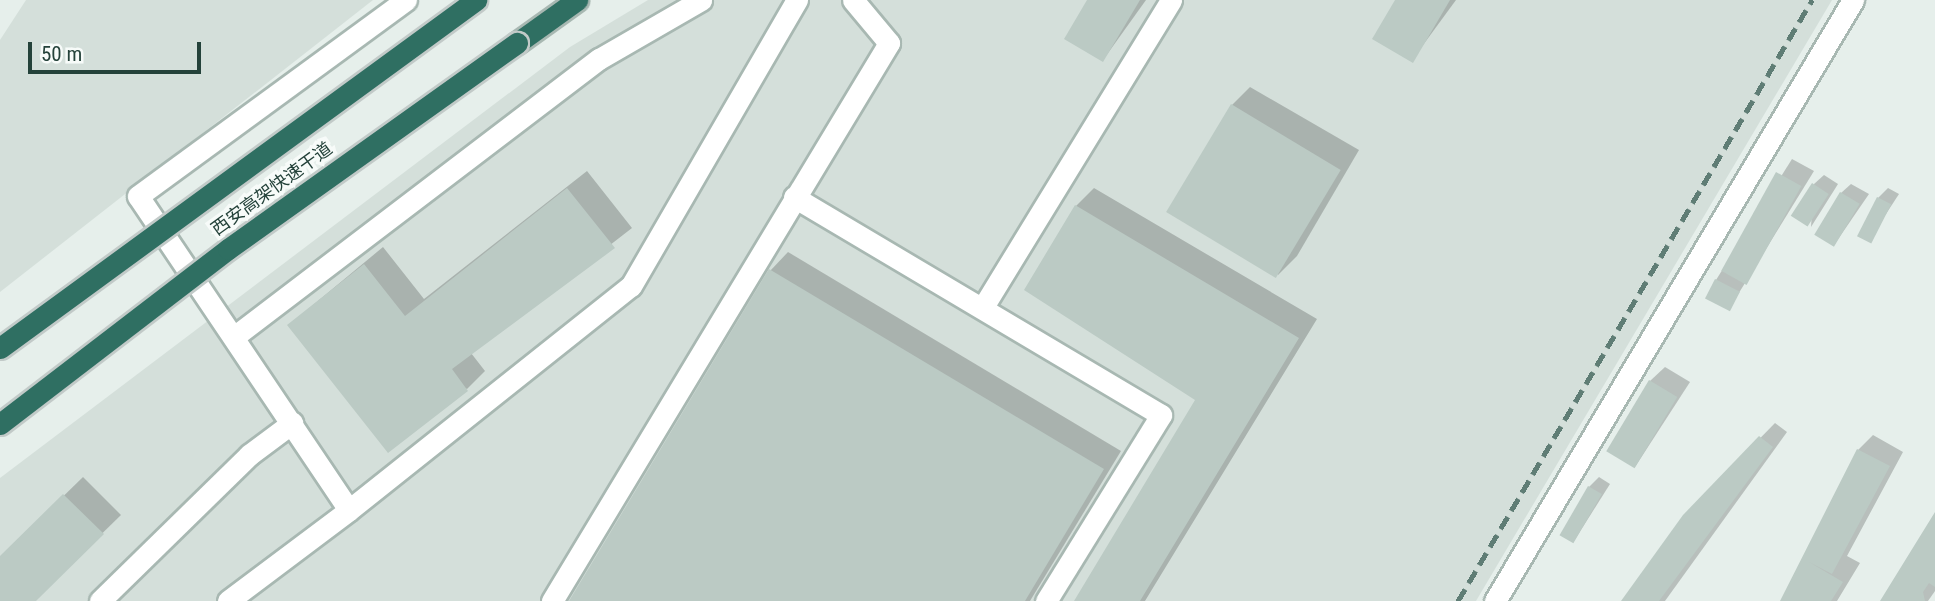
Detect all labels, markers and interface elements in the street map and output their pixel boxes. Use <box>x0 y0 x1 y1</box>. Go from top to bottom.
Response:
scale bar <box>32 28 205 72</box>
text: 50 m <box>41 42 82 66</box>
street label: 西安高架快速干道 <box>207 138 337 240</box>

